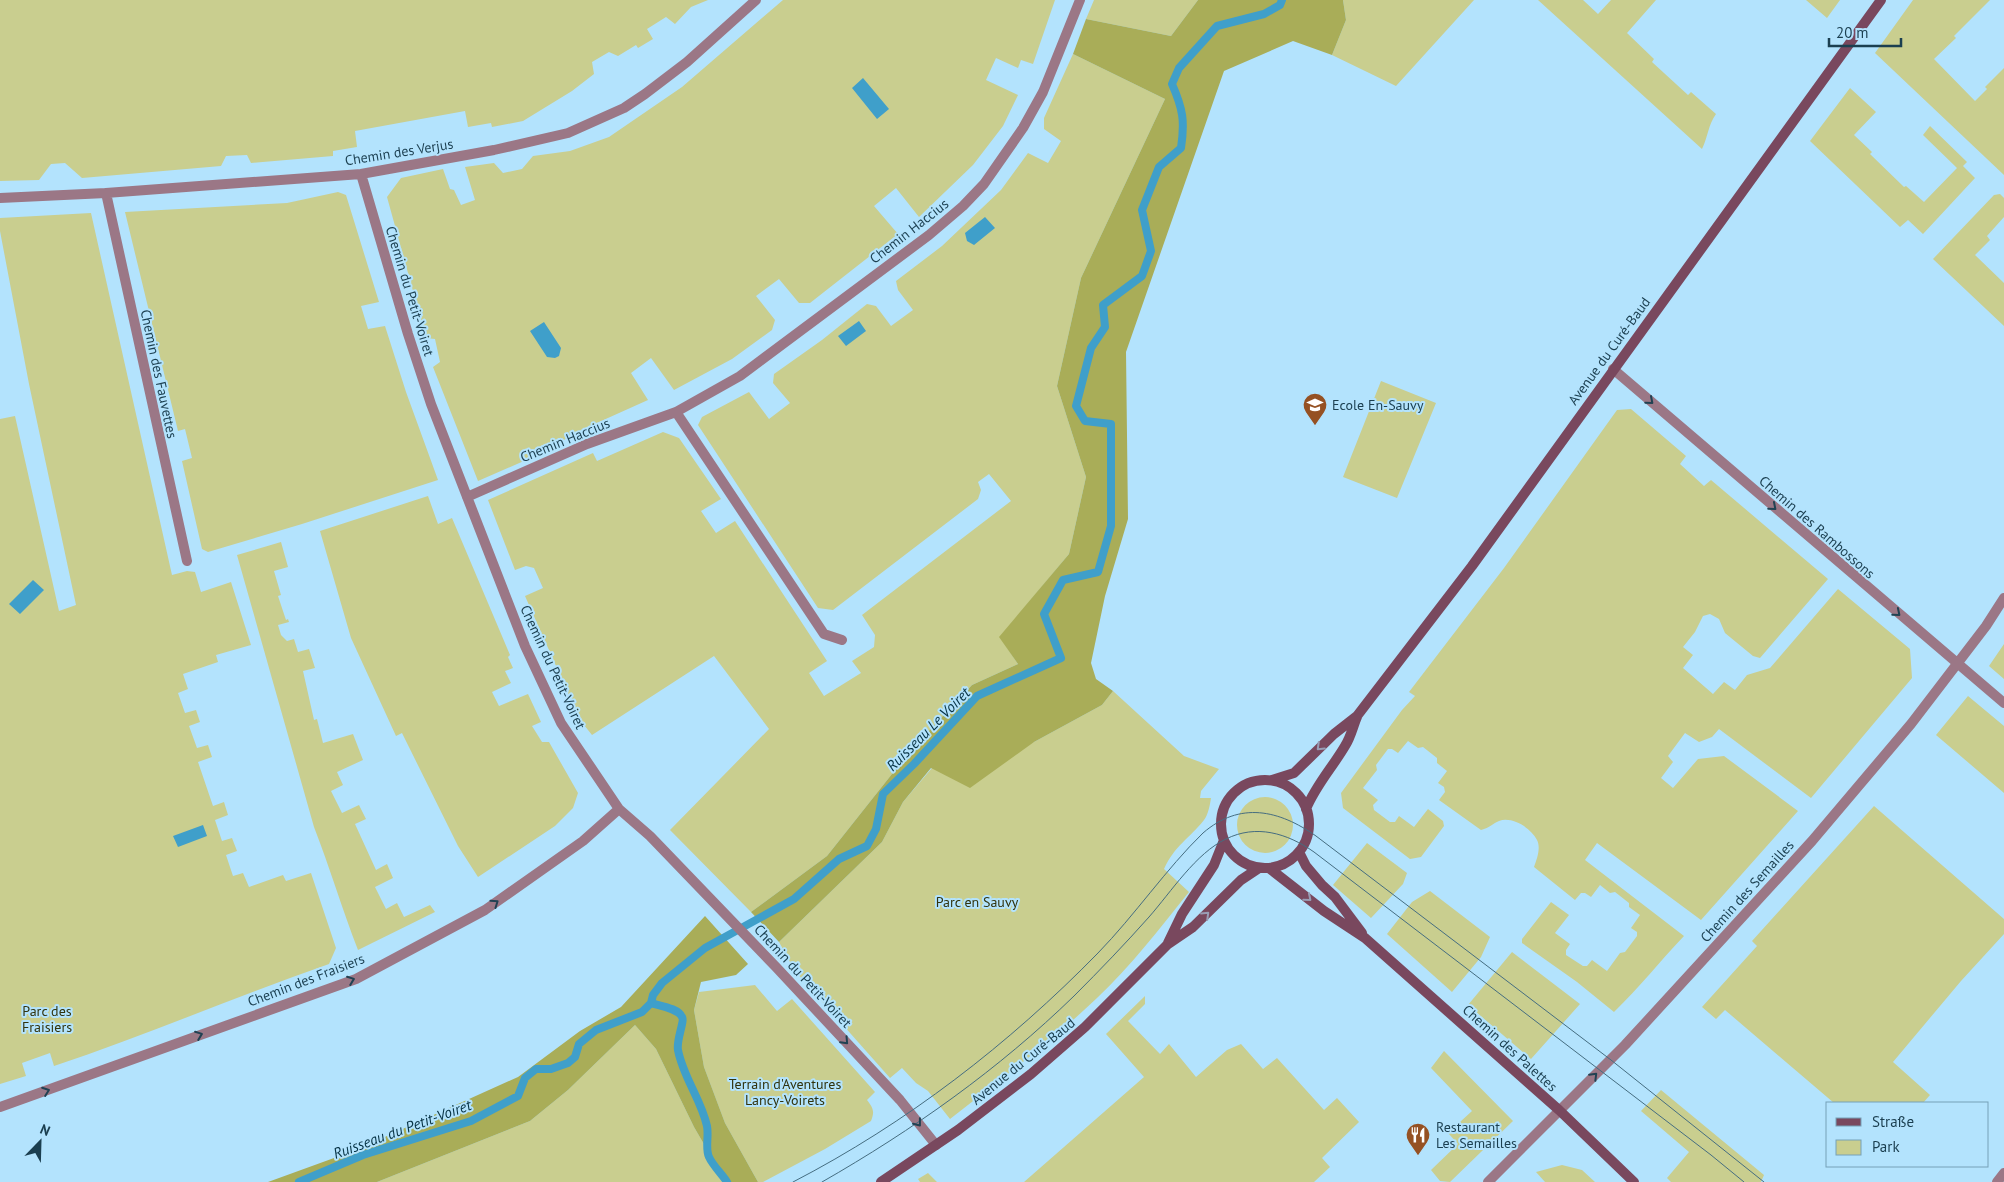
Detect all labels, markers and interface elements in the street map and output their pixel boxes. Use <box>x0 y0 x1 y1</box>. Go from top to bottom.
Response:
scale bar <box>1829 15 1902 47</box>
text: 20 m <box>1836 23 1869 42</box>
street label: Chemin des Verjus <box>344 135 455 169</box>
street label: Chemin Haccius <box>866 195 952 267</box>
street label: Chemin du Petit-Voiret <box>382 224 438 358</box>
street label: Avenue du Curé-Baud <box>1564 294 1654 408</box>
street label: Chemin des Fauvettes <box>137 308 181 440</box>
school or university icon: Ecole En-Sauvy <box>1302 392 1328 426</box>
place label: Ecole En-Sauvy <box>1332 396 1424 414</box>
one-way arrow <box>1644 396 1653 404</box>
street label: Chemin Haccius <box>518 414 613 466</box>
street label: Chemin des Rambossons <box>1755 472 1879 582</box>
one-way arrow <box>1768 502 1777 511</box>
street label: Chemin du Petit-Voiret <box>516 602 590 732</box>
one-way arrow <box>1891 607 1900 616</box>
water label: Ruisseau Le Voiret <box>882 682 975 775</box>
one-way arrow <box>1317 742 1326 751</box>
street label: Chemin des Semailles <box>1696 836 1798 946</box>
park label: Parc en Sauvy <box>936 893 1019 911</box>
one-way arrow <box>1302 893 1311 902</box>
one-way arrow <box>489 900 498 909</box>
one-way arrow <box>1201 911 1210 920</box>
street label: Chemin du Petit-Voiret <box>750 921 856 1032</box>
street label: Chemin des Fraisiers <box>245 949 367 1011</box>
one-way arrow <box>347 976 355 986</box>
street label: Chemin des Palettes <box>1459 1001 1561 1095</box>
park label: Parc des Fraisiers <box>22 1002 72 1036</box>
street label: Avenue du Curé-Baud <box>967 1014 1079 1108</box>
one-way arrow <box>194 1031 203 1041</box>
one-way arrow <box>839 1036 848 1045</box>
one-way arrow <box>1588 1073 1597 1082</box>
park label: Terrain d'Aventures Lancy-Voirets <box>729 1075 841 1109</box>
one-way arrow <box>41 1087 50 1097</box>
water label: Ruisseau du Petit-Voiret <box>330 1095 475 1163</box>
legend <box>1826 1102 1989 1167</box>
text: Straße <box>1872 1112 1914 1131</box>
north arrow <box>15 1117 65 1167</box>
one-way arrow <box>913 1117 922 1126</box>
place label: Restaurant Les Semailles <box>1436 1118 1517 1152</box>
text: N <box>37 1120 53 1140</box>
restaurant icon: Restaurant Les Semailles <box>1405 1122 1431 1156</box>
text: Park <box>1872 1137 1900 1156</box>

